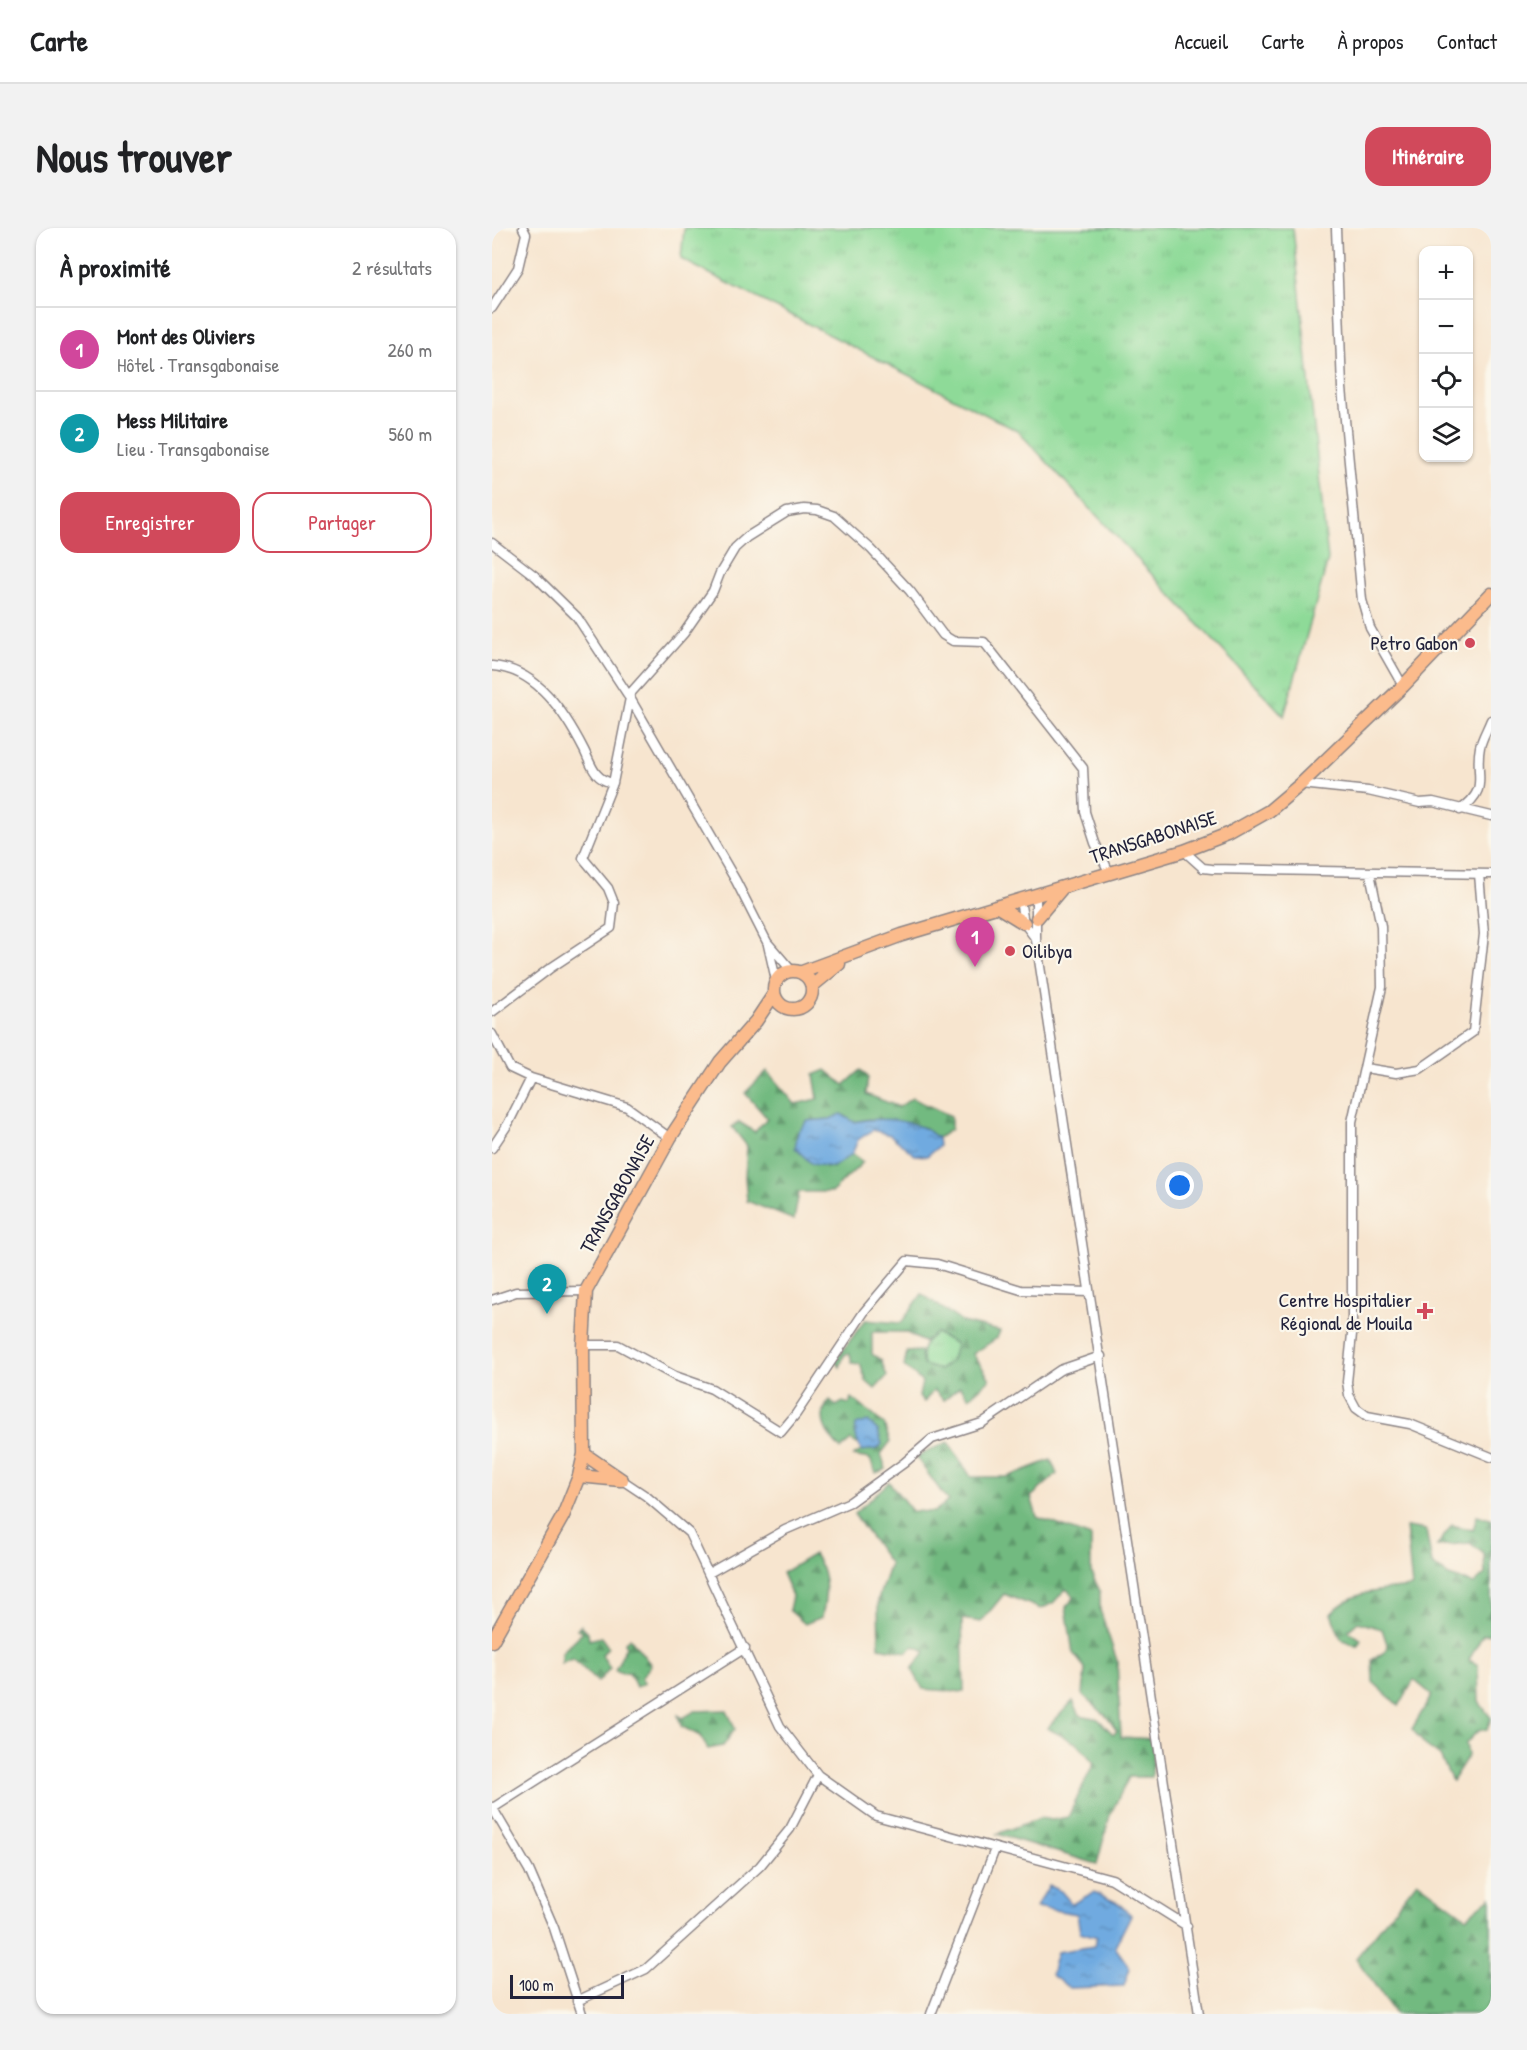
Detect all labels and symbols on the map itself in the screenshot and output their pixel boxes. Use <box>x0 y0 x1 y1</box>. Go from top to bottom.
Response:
place label: Petro Gabon <box>1370 629 1458 656</box>
marker: Petro Gabon <box>1463 636 1477 650</box>
street label: TRANSGABONAISE <box>1086 803 1220 870</box>
pin: 1 <box>956 918 994 967</box>
place label: Oilibya <box>1022 937 1072 964</box>
marker: Oilibya <box>1003 944 1017 958</box>
street label: TRANSGABONAISE <box>573 1129 660 1258</box>
your location <box>1165 1171 1194 1200</box>
pin: 2 <box>528 1264 566 1314</box>
place label: Centre Hospitalier Régional de Mouila <box>1279 1286 1412 1336</box>
marker: Centre Hospitalier Régional de Mouila <box>1416 1302 1434 1320</box>
scale bar <box>510 1972 624 2000</box>

